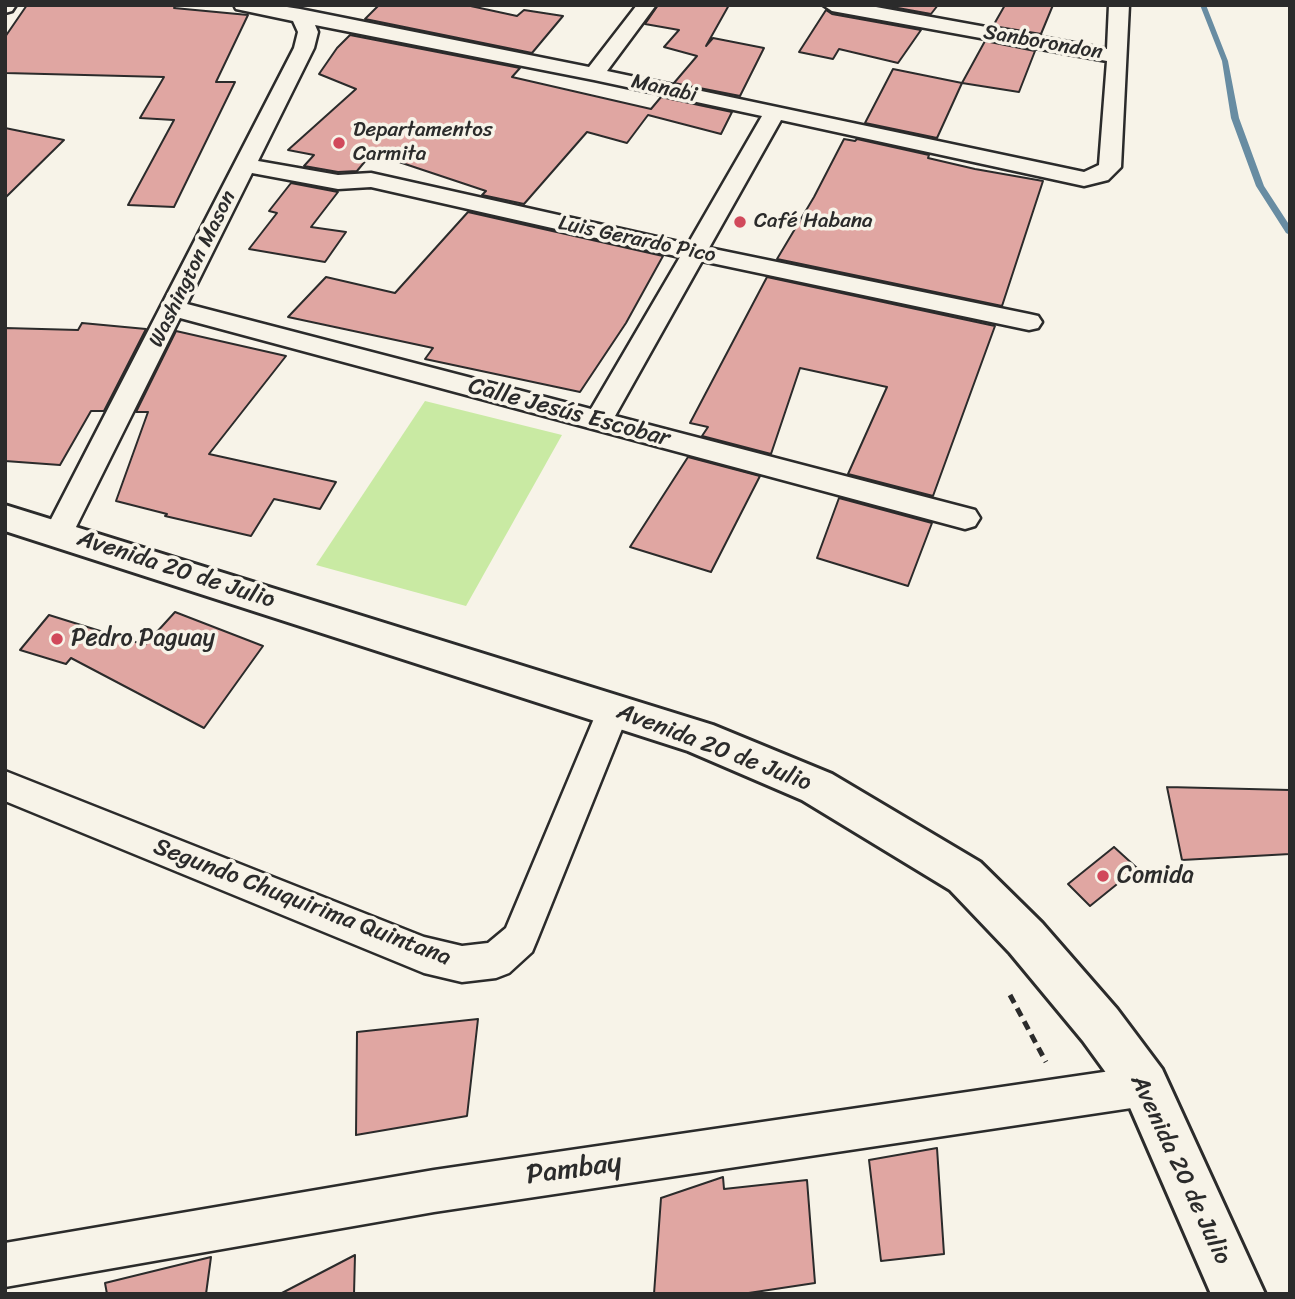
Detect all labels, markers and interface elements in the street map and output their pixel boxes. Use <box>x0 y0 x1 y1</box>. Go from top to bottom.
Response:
street label: Sanborondon <box>982 20 1104 66</box>
street label: Manabi <box>629 69 699 109</box>
place label: Departamentos Carmita <box>353 118 493 168</box>
marker: Departamentos Carmita <box>331 135 347 151</box>
street label: Washington Mason <box>144 187 242 351</box>
place label: Café Habana <box>754 209 873 235</box>
street label: Luis Gerardo Pico <box>556 211 718 269</box>
marker: Café Habana <box>732 214 748 230</box>
street label: Calle Jesús Escobar <box>465 372 673 454</box>
street label: Avenida 20 de Julio <box>74 525 278 615</box>
place label: Pedro Paguay <box>71 625 215 653</box>
marker: Pedro Paguay <box>49 631 65 647</box>
street label: Avenida 20 de Julio <box>613 698 815 798</box>
street label: Segundo Chuquirima Quintana <box>149 833 455 973</box>
place label: Comida <box>1117 862 1194 890</box>
marker: Comida <box>1095 868 1111 884</box>
street label: Avenida 20 de Julio <box>1123 1071 1237 1269</box>
street label: Pambay <box>524 1147 624 1193</box>

